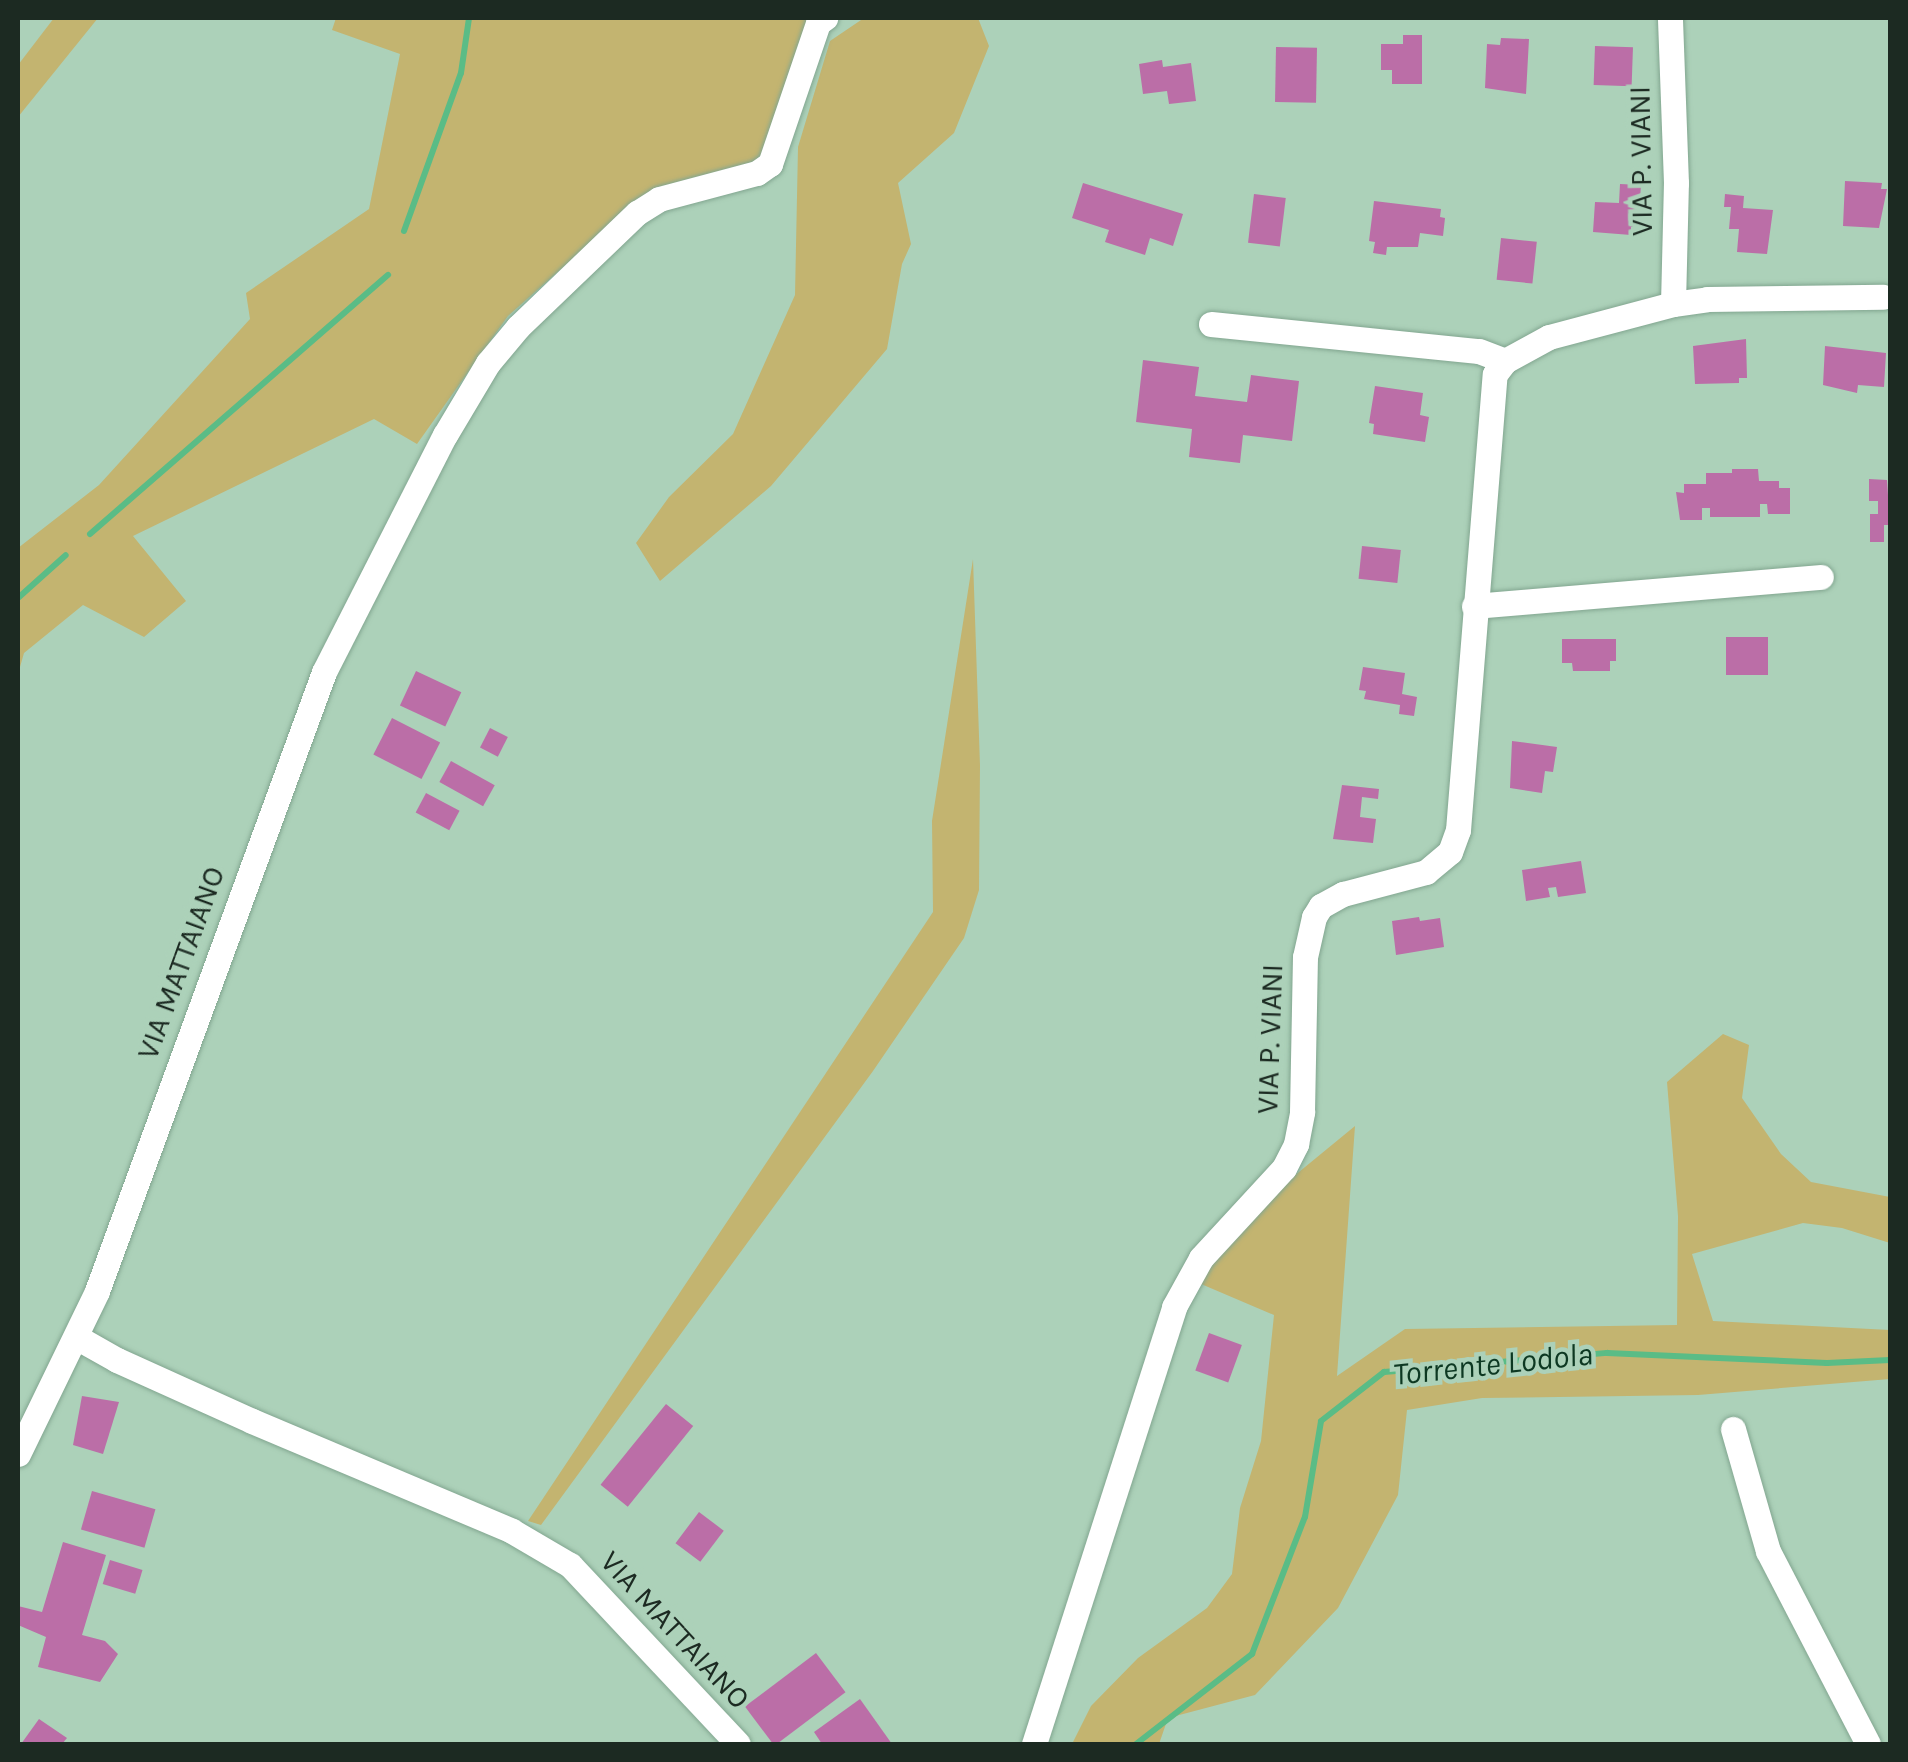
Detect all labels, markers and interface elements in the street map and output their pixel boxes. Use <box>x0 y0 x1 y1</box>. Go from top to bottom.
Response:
street label: VIA P. VIANI <box>1622 86 1660 236</box>
street label: VIA MATTAIANO <box>129 862 233 1064</box>
street label: VIA P. VIANI <box>1249 963 1291 1115</box>
water label: Torrente Lodola <box>1391 1335 1595 1395</box>
street label: VIA MATTAIANO <box>593 1544 757 1716</box>

